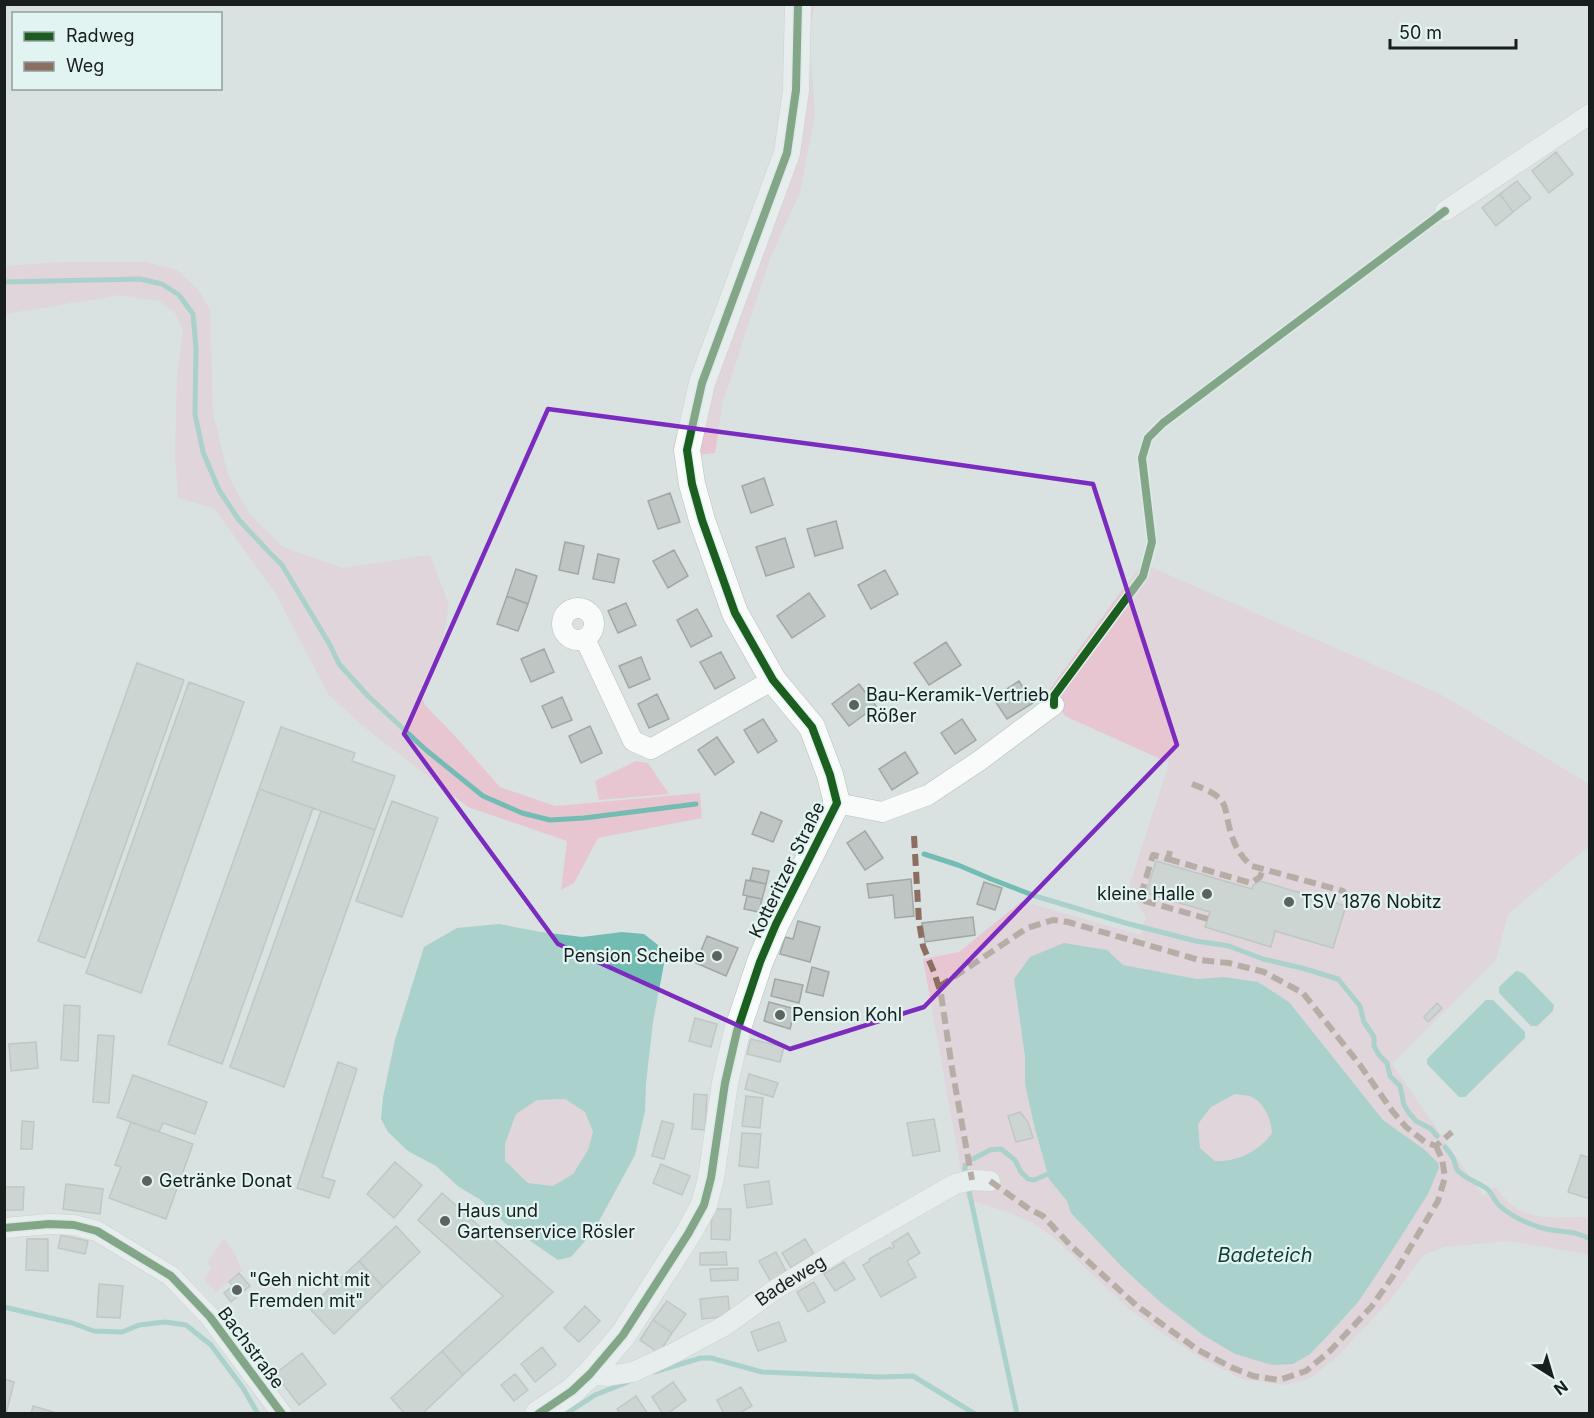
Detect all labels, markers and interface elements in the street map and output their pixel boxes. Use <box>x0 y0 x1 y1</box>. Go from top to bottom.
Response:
legend <box>12 12 222 90</box>
scale bar <box>1390 12 1516 50</box>
text: 50 m <box>1399 22 1442 43</box>
text: Radweg <box>66 25 135 46</box>
text: Weg <box>66 55 104 76</box>
place label: Bau-Keramik-Vertrieb Rößer <box>866 684 1049 726</box>
marker: Bau-Keramik-Vertrieb Rößer <box>847 698 861 712</box>
street label: Kotteritzer Straße <box>744 798 829 941</box>
place label: kleine Halle <box>1097 883 1195 904</box>
marker: kleine Halle <box>1200 887 1214 901</box>
place label: TSV 1876 Nobitz <box>1301 891 1442 912</box>
marker: TSV 1876 Nobitz <box>1282 895 1296 909</box>
place label: Pension Scheibe <box>563 945 705 966</box>
marker: Pension Scheibe <box>710 949 724 963</box>
place label: Pension Kohl <box>792 1004 902 1025</box>
marker: Pension Kohl <box>773 1008 787 1022</box>
place label: Getränke Donat <box>159 1170 292 1191</box>
marker: Getränke Donat <box>140 1174 154 1188</box>
place label: Haus und Gartenservice Rösler <box>457 1200 635 1242</box>
marker: Haus und Gartenservice Rösler <box>438 1214 452 1228</box>
water label: Badeteich <box>1217 1243 1313 1267</box>
street label: Badeweg <box>751 1250 829 1310</box>
place label: "Geh nicht mit Fremden mit" <box>249 1269 370 1311</box>
marker: "Geh nicht mit Fremden mit" <box>230 1283 244 1297</box>
street label: Bachstraße <box>214 1303 289 1393</box>
north arrow <box>1522 1346 1582 1406</box>
text: N <box>1550 1376 1572 1400</box>

